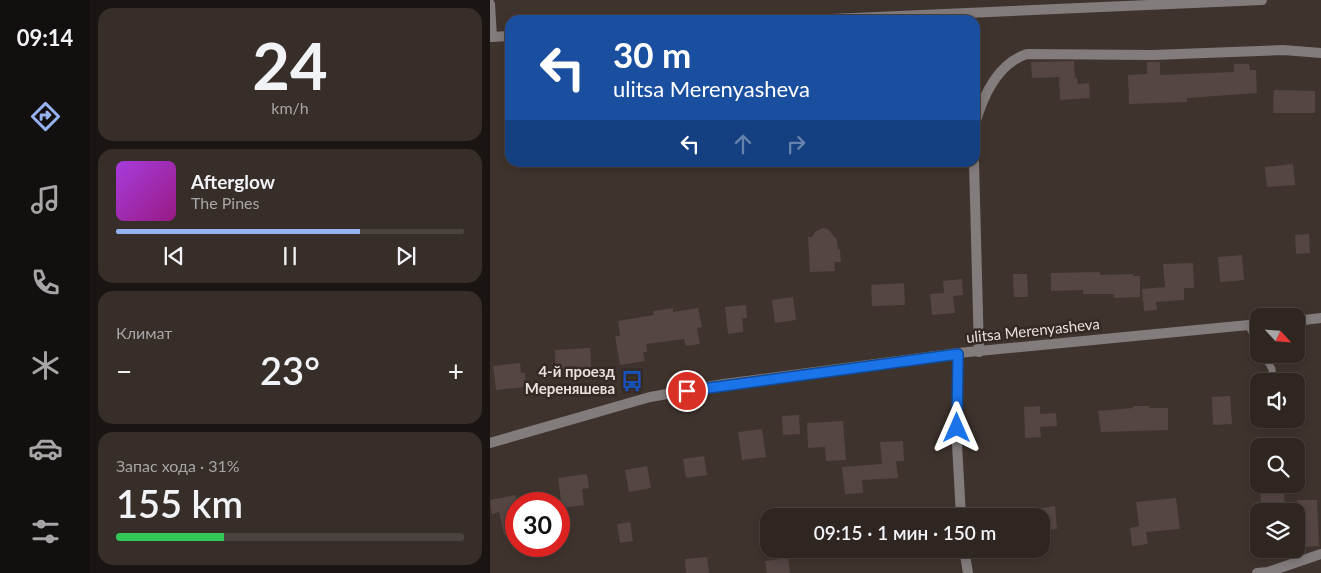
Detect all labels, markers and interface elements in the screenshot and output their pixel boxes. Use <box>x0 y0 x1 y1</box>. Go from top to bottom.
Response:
text: 09:14 <box>17 24 73 51</box>
text: 24 <box>252 26 328 104</box>
text: 30 m <box>613 33 691 75</box>
icon: left <box>530 35 595 100</box>
text: ulitsa Merenyasheva <box>613 75 810 102</box>
text: km/h <box>271 98 309 117</box>
icon: directions <box>28 99 63 134</box>
icon: left <box>676 130 704 158</box>
icon: ahead <box>729 130 757 158</box>
icon: right <box>782 130 810 158</box>
text: Afterglow <box>191 170 275 193</box>
icon: music <box>28 182 63 217</box>
text: The Pines <box>191 193 260 212</box>
icon: previous <box>160 242 188 270</box>
icon: pause <box>276 242 304 270</box>
icon: next <box>392 242 420 270</box>
icon: phone <box>28 265 63 300</box>
north arrow <box>1250 308 1305 362</box>
map controls <box>1250 308 1305 558</box>
street label: ulitsa Merenyasheva <box>965 314 1101 346</box>
text: Климат <box>116 323 172 342</box>
text: 23° <box>260 347 320 393</box>
icon: climate <box>28 348 63 383</box>
text: − <box>116 354 132 388</box>
text: + <box>448 354 464 388</box>
place label: 4-й проезд Мереняшева <box>525 362 615 397</box>
bus stop icon: 4-й проезд Мереняшева <box>619 368 645 394</box>
pin <box>666 370 708 412</box>
button: sound <box>1250 373 1305 428</box>
icon: arrive <box>673 377 701 405</box>
position arrow <box>930 401 982 453</box>
icon: car <box>28 431 63 466</box>
button: search <box>1250 438 1305 493</box>
text: Запас хода · 31% <box>116 456 240 475</box>
text: 155 km <box>116 480 243 526</box>
speed limit sign: 30 <box>505 492 570 557</box>
button: layers <box>1250 503 1305 558</box>
icon: filters <box>28 514 63 549</box>
text: 09:15 · 1 мин · 150 m <box>814 521 996 544</box>

